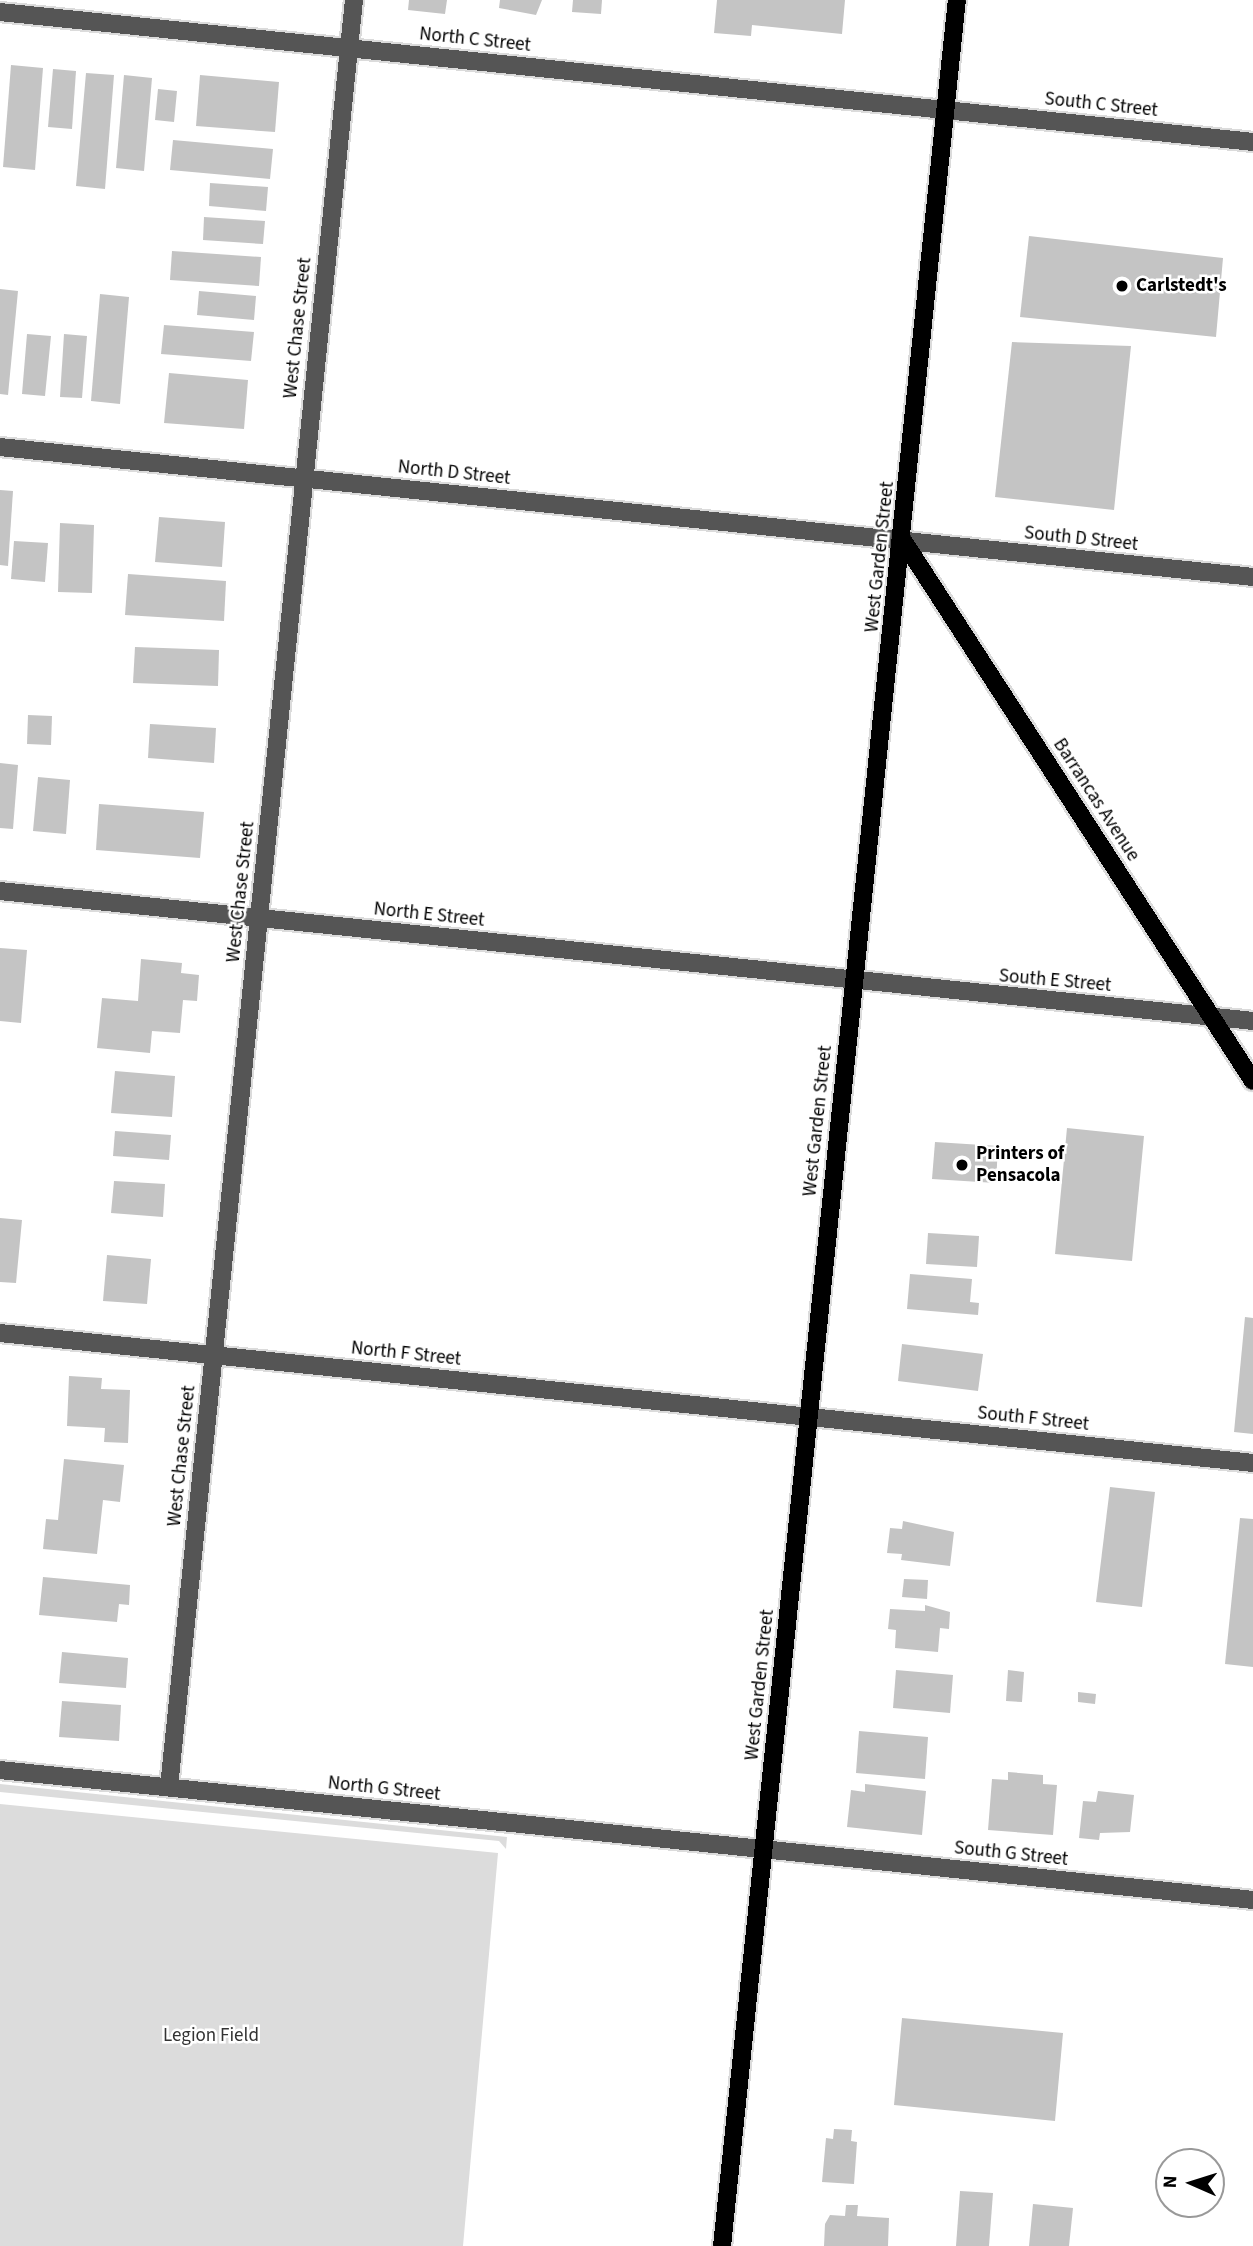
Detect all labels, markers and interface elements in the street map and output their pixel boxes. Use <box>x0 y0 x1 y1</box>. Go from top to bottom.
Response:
street label: North C Street <box>418 23 532 57</box>
street label: South C Street <box>1043 88 1159 122</box>
street label: West Chase Street <box>279 256 317 400</box>
place label: Carlstedt's <box>1136 275 1227 297</box>
marker: Carlstedt's <box>1114 278 1130 294</box>
street label: North D Street <box>397 456 511 490</box>
street label: West Garden Street <box>861 480 899 634</box>
street label: South D Street <box>1023 522 1139 556</box>
street label: Barrancas Avenue <box>1048 734 1144 866</box>
street label: West Chase Street <box>222 820 260 964</box>
street label: North E Street <box>373 898 485 932</box>
street label: South E Street <box>998 965 1112 997</box>
street label: West Garden Street <box>799 1044 837 1198</box>
place label: Printers of Pensacola <box>976 1143 1064 1187</box>
marker: Printers of Pensacola <box>954 1157 970 1173</box>
street label: North F Street <box>350 1337 462 1371</box>
street label: West Chase Street <box>163 1384 201 1528</box>
street label: South F Street <box>976 1402 1090 1436</box>
street label: West Garden Street <box>741 1608 779 1762</box>
street label: North G Street <box>327 1772 441 1806</box>
street label: South G Street <box>953 1837 1069 1871</box>
park label: Legion Field <box>163 2025 259 2047</box>
north arrow <box>1155 2148 1225 2218</box>
text: N <box>1157 2175 1184 2189</box>

